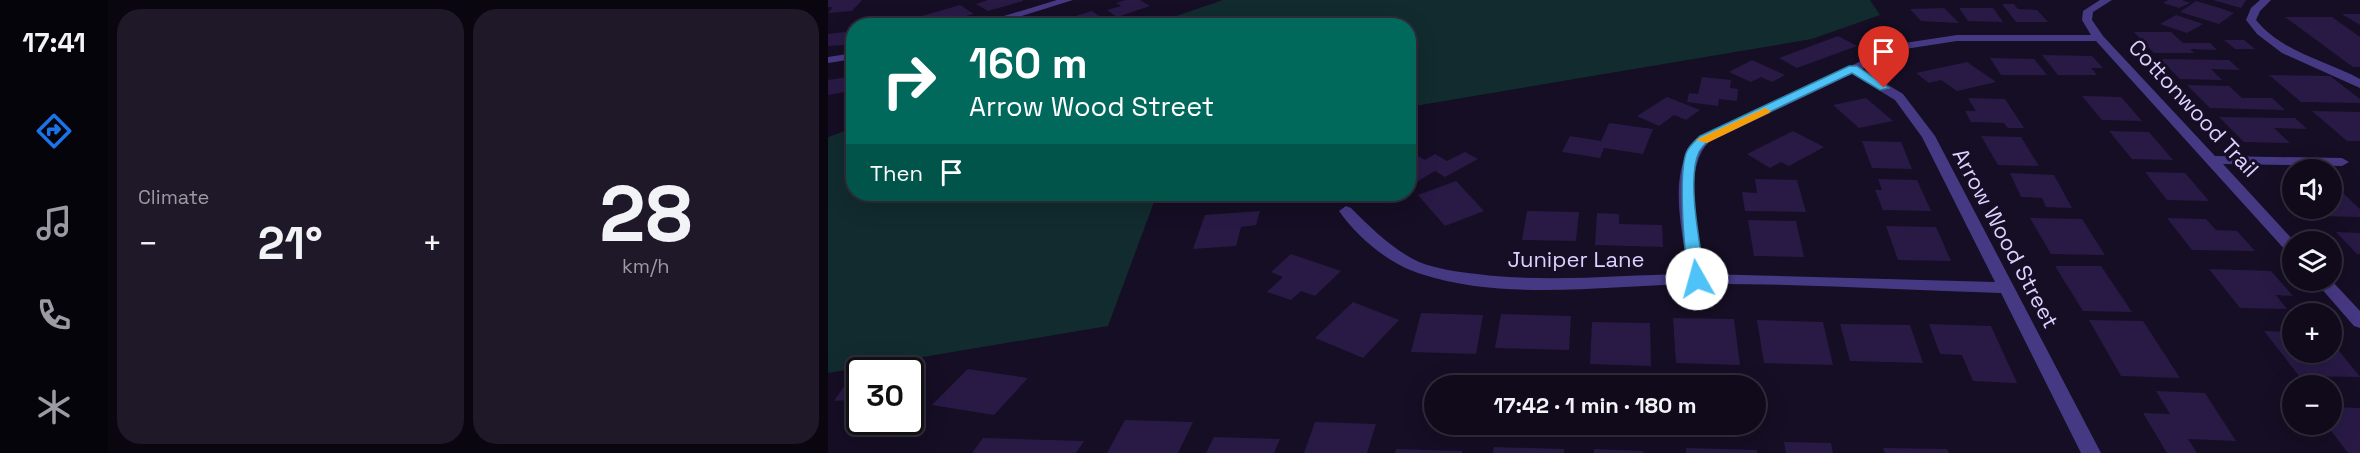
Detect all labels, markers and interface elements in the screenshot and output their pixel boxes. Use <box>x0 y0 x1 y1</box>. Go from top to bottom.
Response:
text: 17:41 <box>22 25 86 60</box>
pin <box>1858 26 1909 88</box>
street label: Cottonwood Trail <box>2123 33 2265 183</box>
icon: arrive <box>1867 35 1900 68</box>
text: 160 m <box>969 37 1088 90</box>
icon: right <box>870 42 948 120</box>
text: Arrow Wood Street <box>969 89 1214 124</box>
icon: directions <box>33 110 75 152</box>
street label: Arrow Wood Street <box>1947 143 2065 333</box>
icon: arrive <box>935 156 968 189</box>
text: Then <box>870 159 923 187</box>
map controls <box>2282 159 2342 435</box>
button: sound <box>2282 159 2342 219</box>
text: 28 <box>599 164 692 264</box>
text: Climate <box>138 184 209 210</box>
icon: music <box>33 202 75 244</box>
text: 21° <box>258 215 323 272</box>
text: − <box>138 223 158 265</box>
text: + <box>422 223 443 265</box>
button: layers <box>2282 231 2342 291</box>
street label: Juniper Lane <box>1507 245 1645 273</box>
position arrow <box>1665 247 1729 311</box>
text: km/h <box>622 253 670 279</box>
icon: phone <box>33 294 75 336</box>
button: + <box>2282 303 2342 363</box>
speed limit sign: 30 <box>846 357 924 435</box>
button: − <box>2282 375 2342 435</box>
icon: climate <box>33 386 75 428</box>
text: 17:42 · 1 min · 180 m <box>1493 391 1697 419</box>

